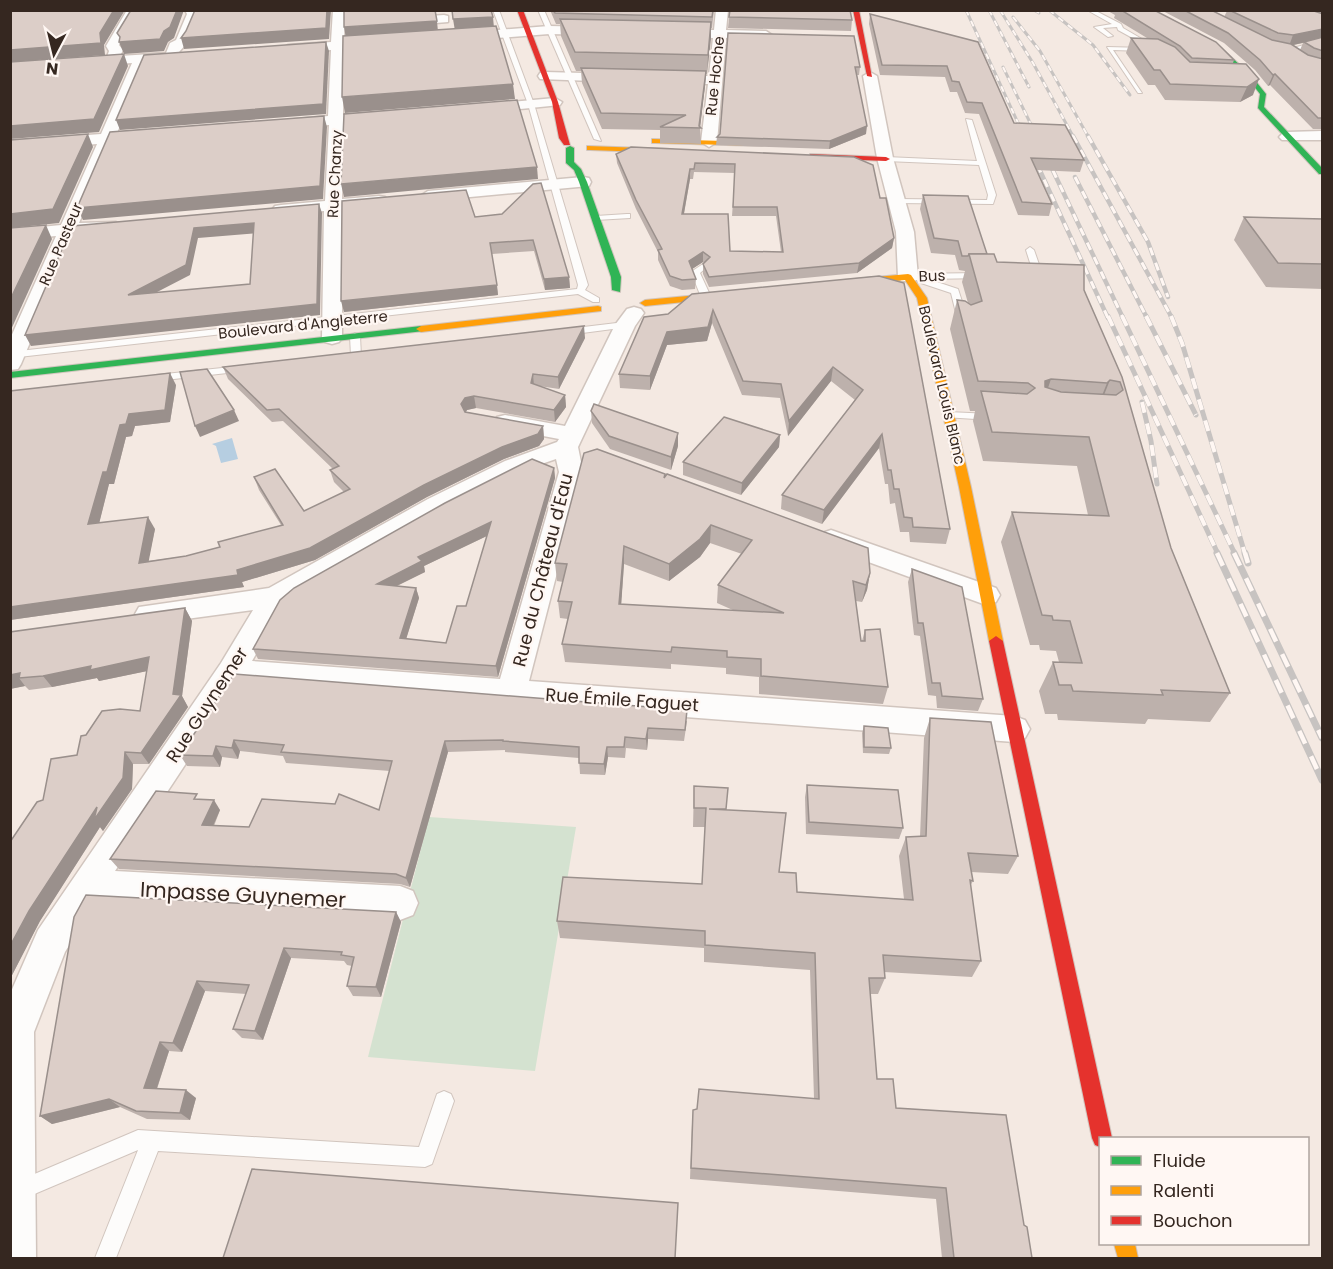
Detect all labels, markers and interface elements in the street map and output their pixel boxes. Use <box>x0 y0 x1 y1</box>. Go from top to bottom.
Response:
north arrow <box>24 24 84 84</box>
street label: Rue Hoche <box>700 35 729 117</box>
text: N <box>45 56 60 81</box>
street label: Rue Chanzy <box>322 129 347 219</box>
street label: Rue Pasteur <box>34 199 88 289</box>
street label: Bus <box>918 265 946 286</box>
street label: Boulevard Louis Blanc <box>914 303 971 466</box>
street label: Boulevard d'Angleterre <box>217 305 389 344</box>
street label: Rue du Château d'Eau <box>506 470 579 669</box>
street label: Rue Guynemer <box>160 642 253 767</box>
street label: Rue Émile Faguet <box>545 682 700 717</box>
street label: Impasse Guynemer <box>139 875 347 914</box>
legend <box>1099 1137 1309 1245</box>
text: Fluide <box>1153 1148 1206 1173</box>
text: Ralenti <box>1153 1178 1214 1203</box>
text: Bouchon <box>1153 1208 1233 1233</box>

